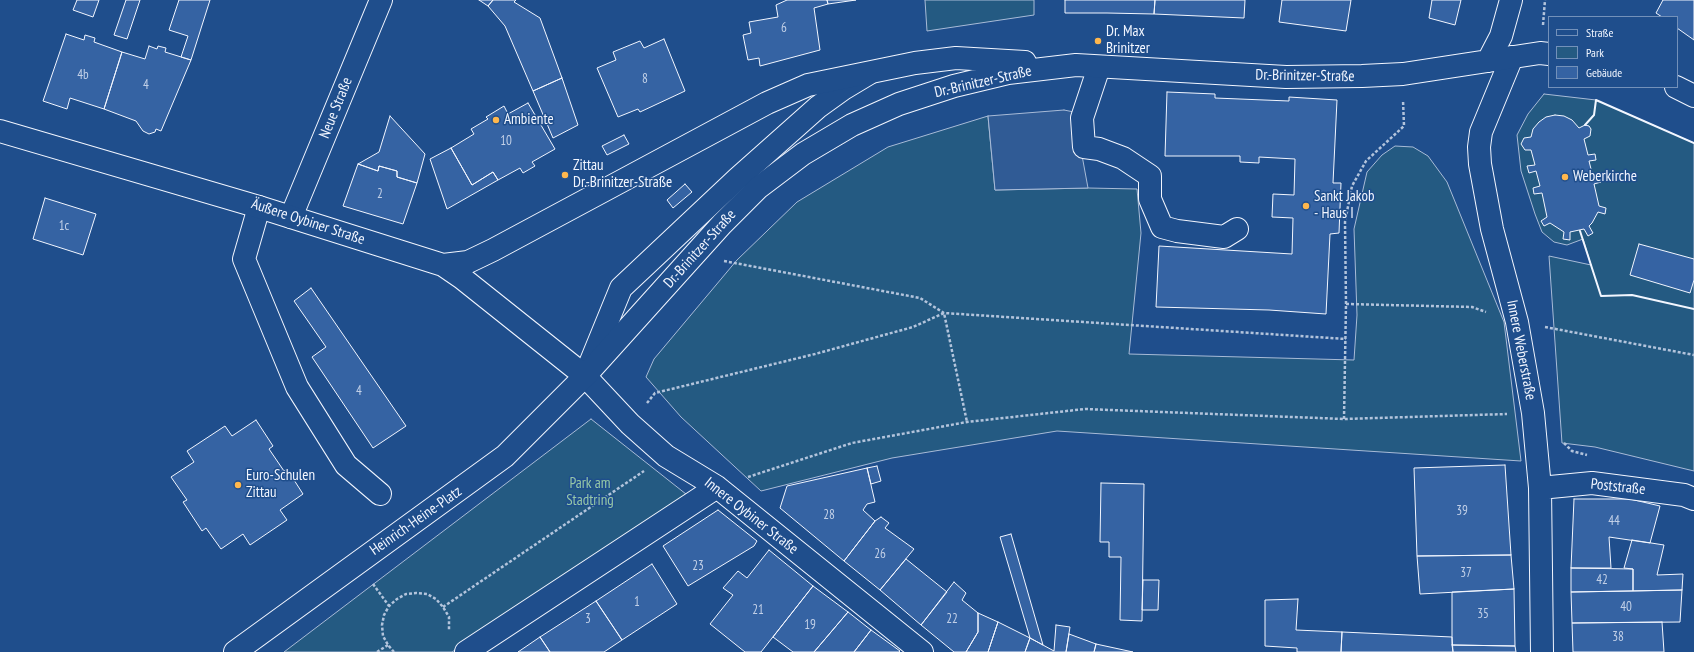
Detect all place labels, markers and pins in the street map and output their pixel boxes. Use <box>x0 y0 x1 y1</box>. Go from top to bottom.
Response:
place label: Dr. Max Brinitzer <box>1106 23 1150 58</box>
marker: Dr. Max Brinitzer <box>1093 36 1103 46</box>
place label: Ambiente <box>504 111 554 129</box>
marker: Ambiente <box>491 115 501 125</box>
place label: Zittau Dr.-Brinitzer-Straße <box>573 157 672 192</box>
place label: Weberkirche <box>1573 168 1637 186</box>
marker: Zittau Dr.-Brinitzer-Straße <box>560 170 570 180</box>
marker: Weberkirche <box>1560 172 1570 182</box>
place label: Sankt Jakob - Haus I <box>1314 188 1374 223</box>
marker: Sankt Jakob - Haus I <box>1301 201 1311 211</box>
place label: Euro-Schulen Zittau <box>246 467 315 502</box>
marker: Euro-Schulen Zittau <box>233 480 243 490</box>

